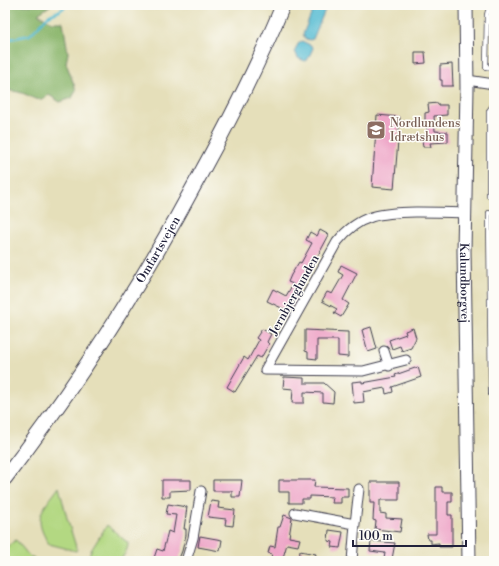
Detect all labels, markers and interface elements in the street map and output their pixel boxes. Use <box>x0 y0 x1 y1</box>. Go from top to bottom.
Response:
place label: Nordlundens Idrætshus <box>390 116 460 145</box>
school or university icon: Nordlundens Idrætshus <box>365 119 387 141</box>
street label: Omfartsvejen <box>133 214 184 286</box>
street label: Kalundborgvej <box>456 243 472 323</box>
street label: Jernbjerglunden <box>266 252 323 339</box>
scale bar <box>353 522 466 548</box>
text: 100 m <box>359 529 393 544</box>

